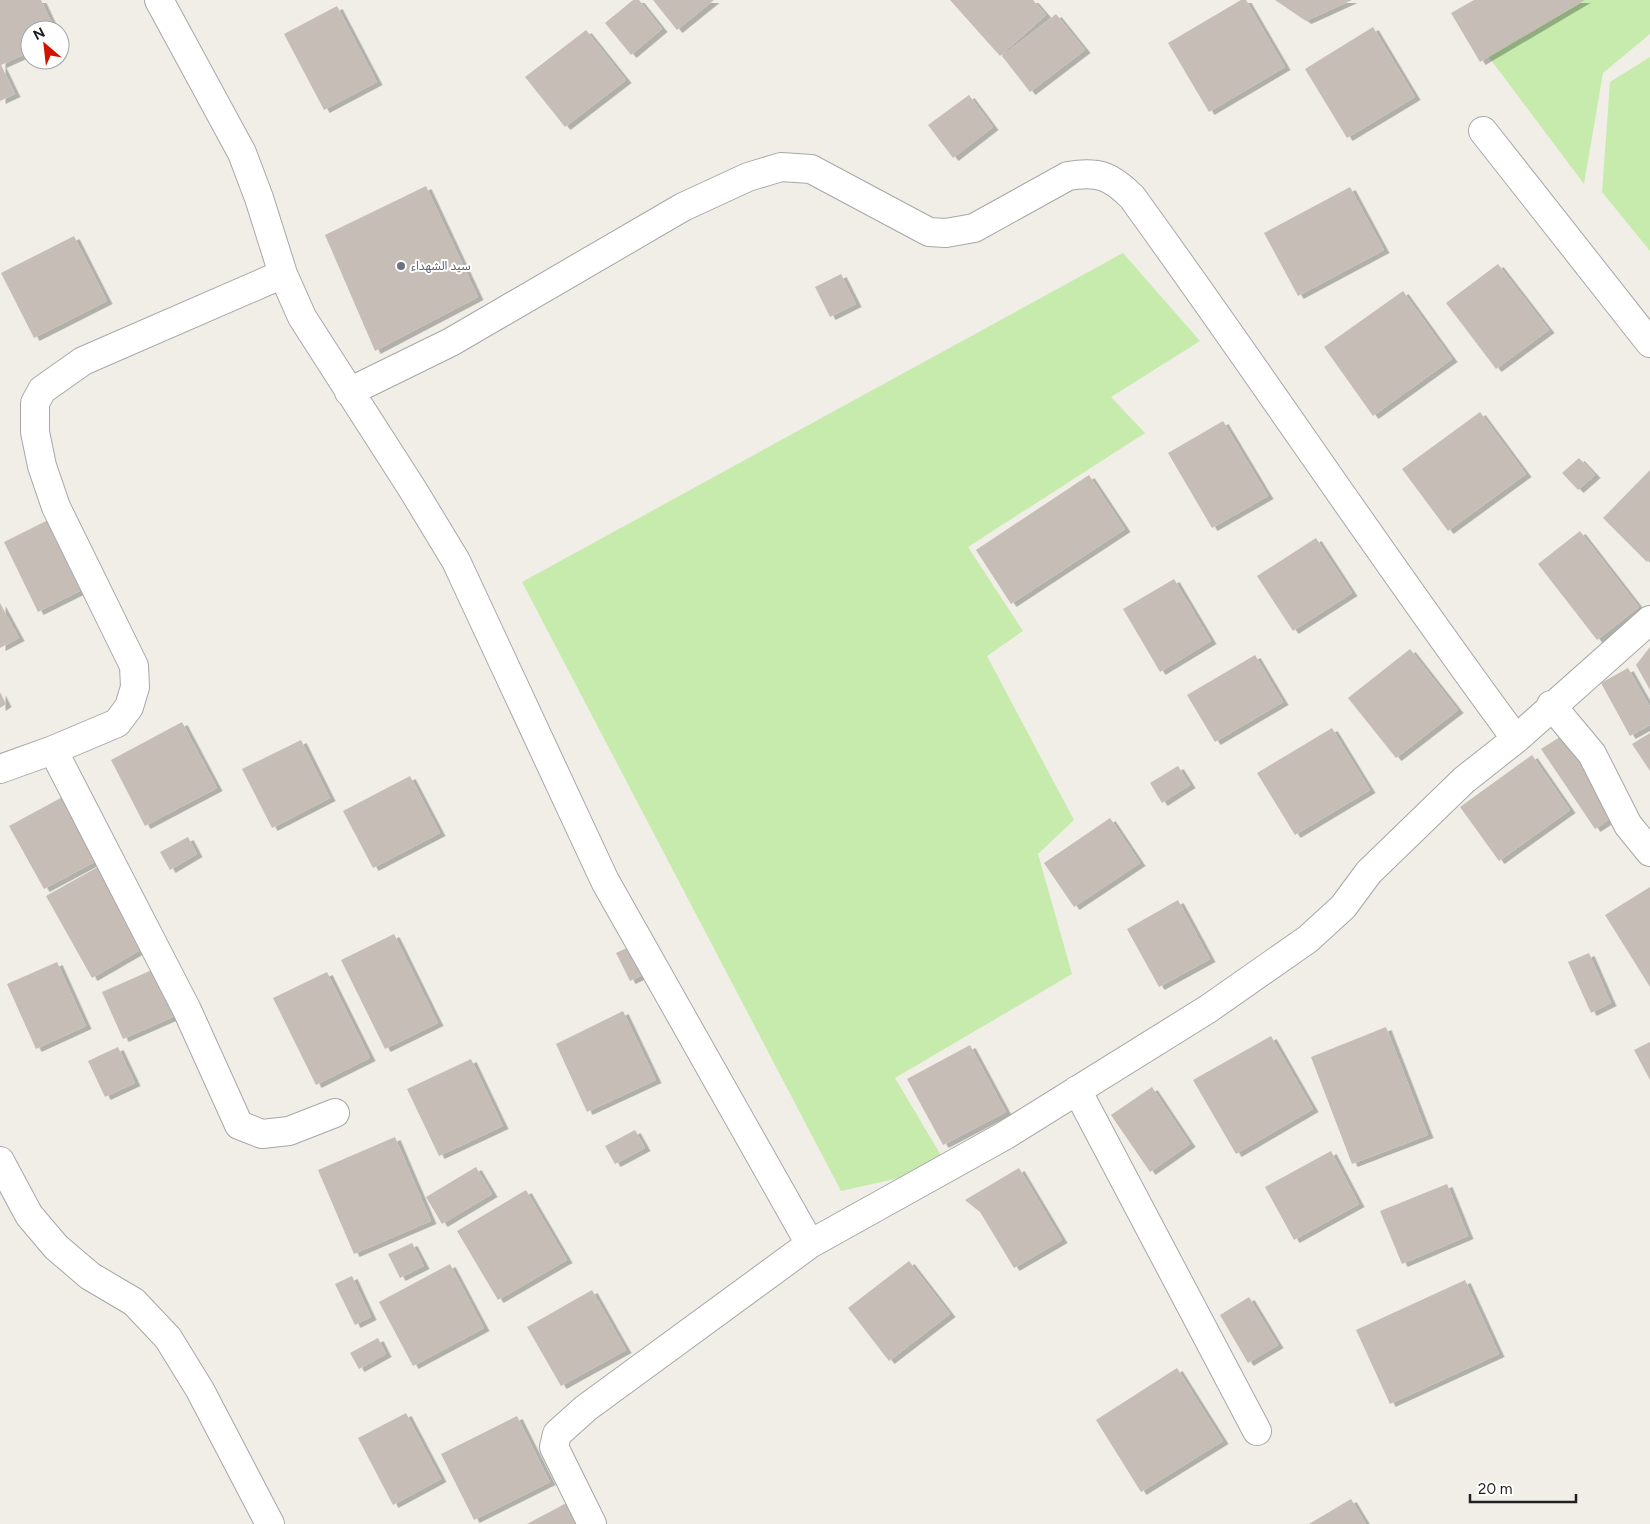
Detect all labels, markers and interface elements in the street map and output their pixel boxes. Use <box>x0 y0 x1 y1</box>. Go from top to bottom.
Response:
north arrow <box>20 20 70 70</box>
text: N <box>30 24 48 44</box>
place label: سيد الشهداء <box>411 259 471 273</box>
marker: سيد الشهداء <box>395 260 407 272</box>
scale bar <box>1470 1472 1576 1504</box>
text: 20 m <box>1478 1480 1512 1498</box>

